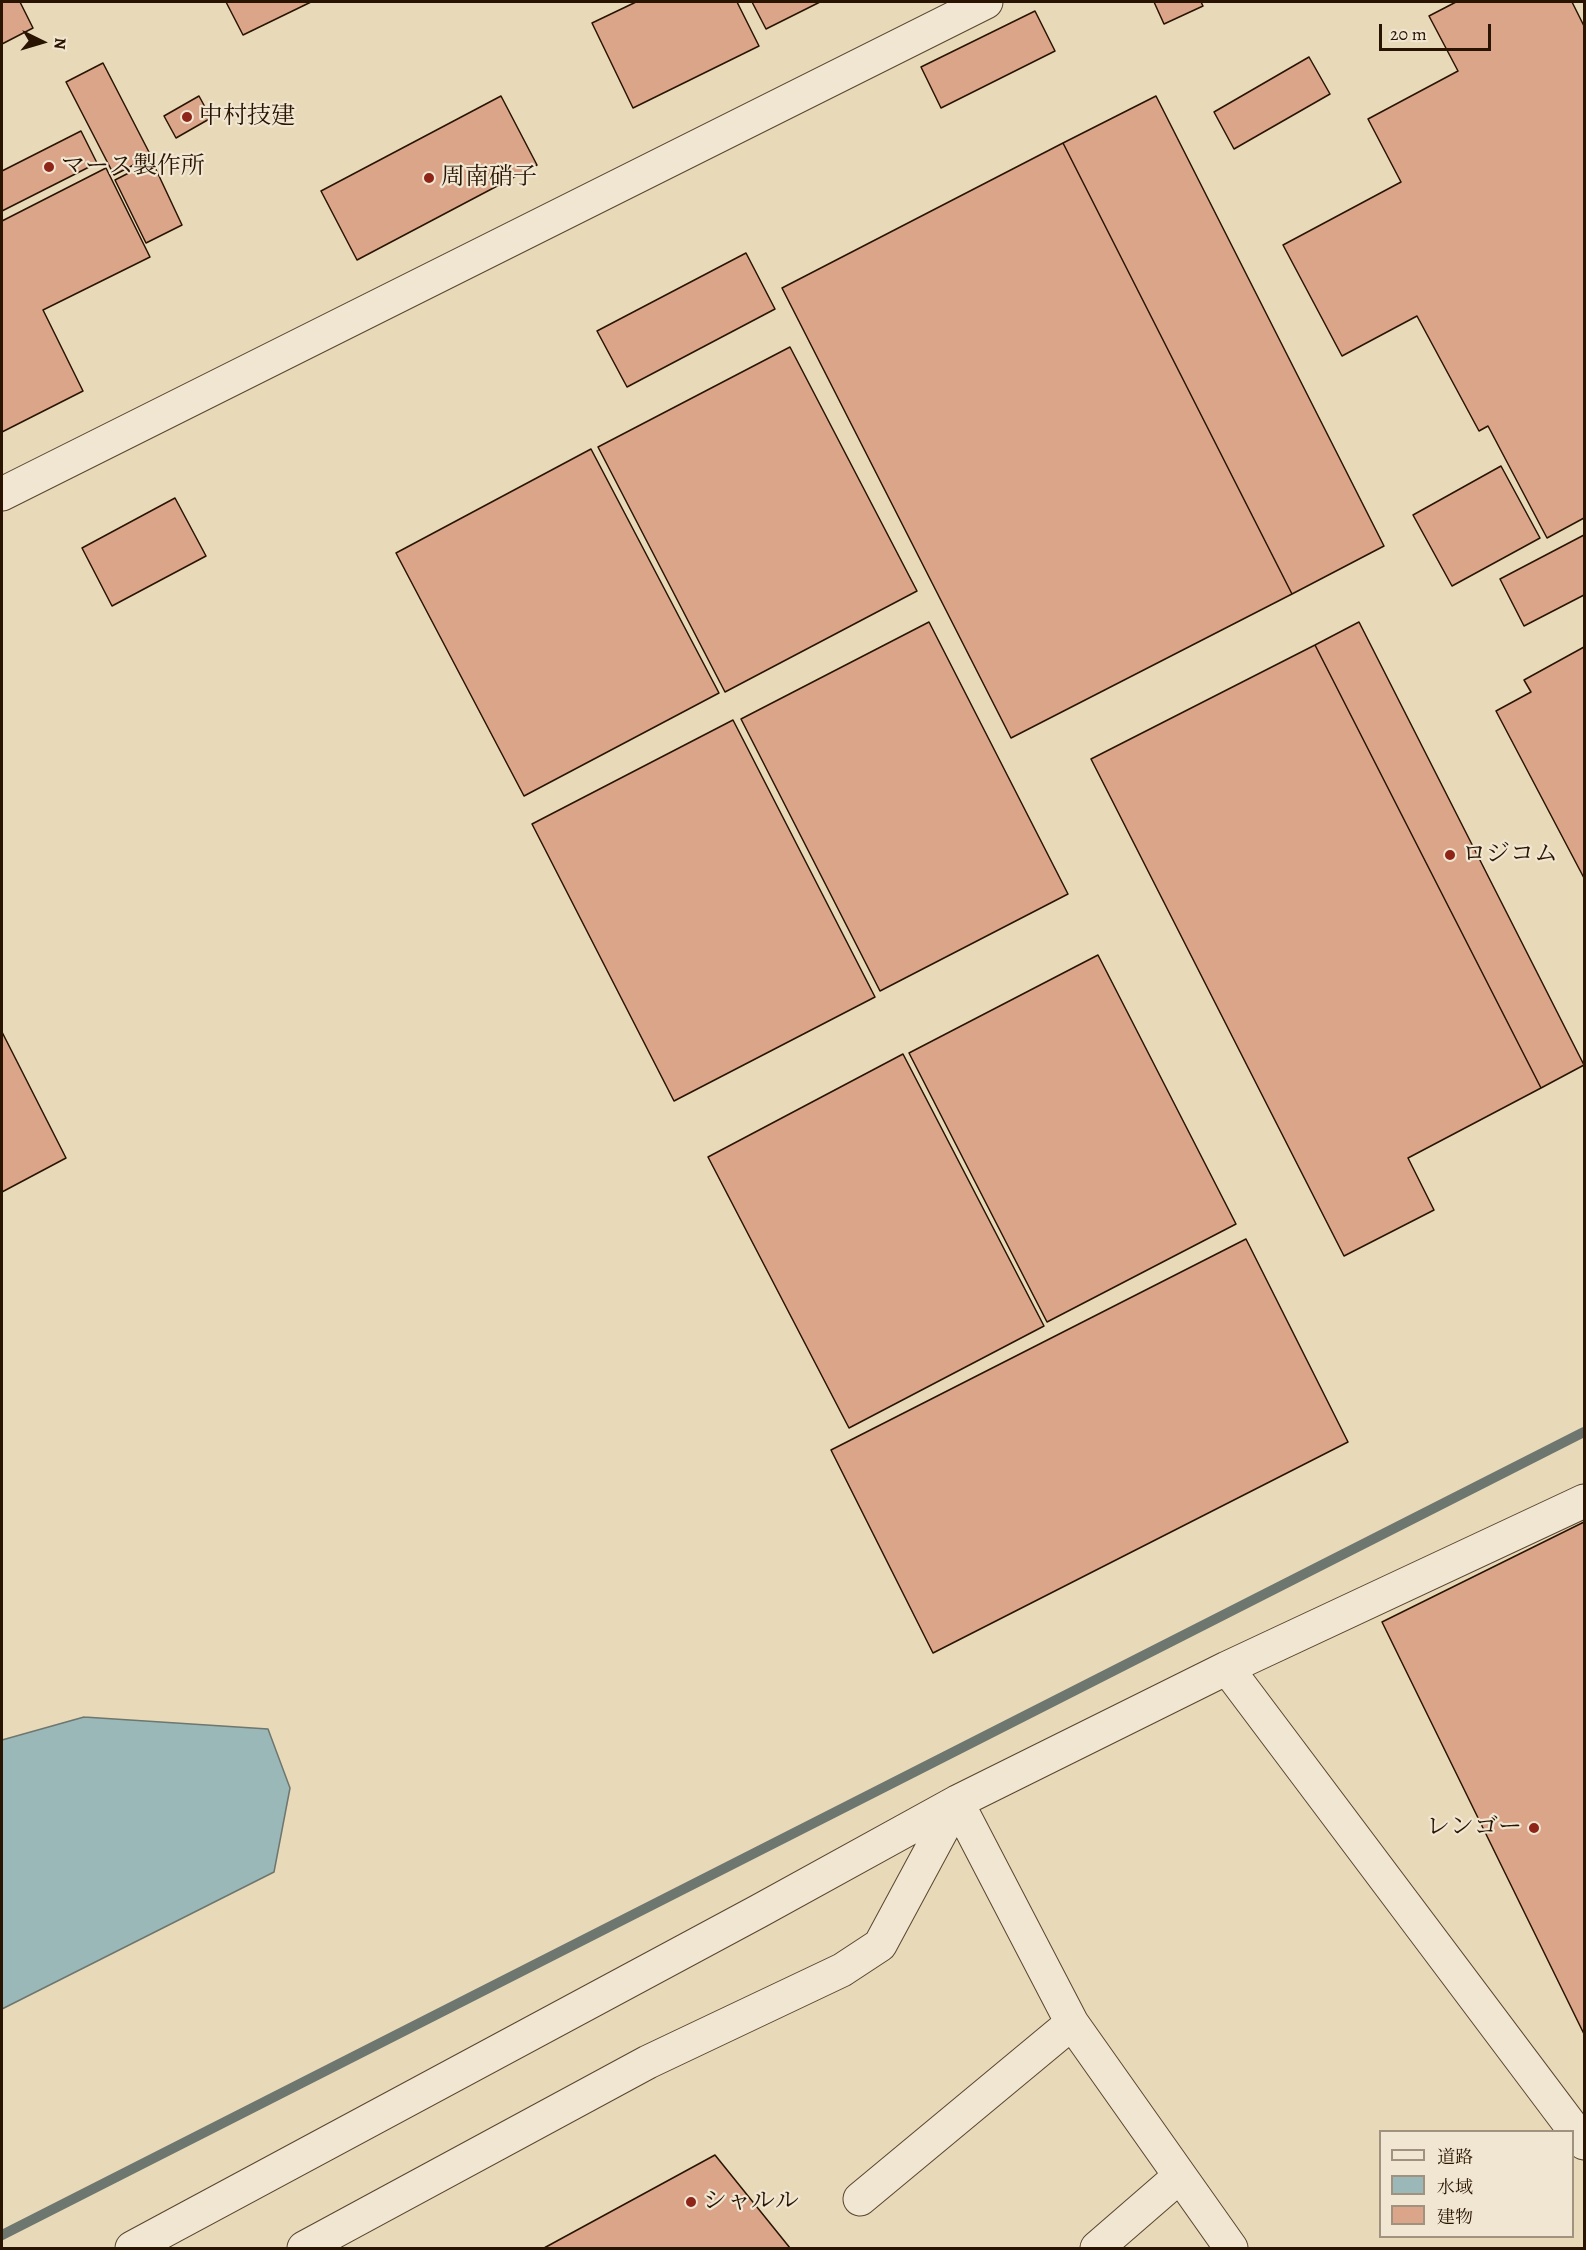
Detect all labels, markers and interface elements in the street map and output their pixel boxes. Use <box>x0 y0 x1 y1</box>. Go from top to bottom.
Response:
north arrow <box>12 12 72 72</box>
scale bar <box>1382 12 1494 50</box>
text: 20 m <box>1390 22 1427 46</box>
text: N <box>48 37 71 50</box>
place label: 中村技建 <box>199 103 295 131</box>
marker: 中村技建 <box>180 110 194 124</box>
place label: マース製作所 <box>61 153 205 181</box>
marker: マース製作所 <box>42 160 56 174</box>
place label: 周南硝子 <box>441 164 537 192</box>
marker: 周南硝子 <box>422 171 436 185</box>
place label: ロジコム <box>1462 841 1558 869</box>
marker: ロジコム <box>1443 848 1457 862</box>
place label: レンゴー <box>1426 1814 1522 1842</box>
marker: レンゴー <box>1527 1821 1541 1835</box>
legend <box>1379 2130 1574 2238</box>
text: 道路 <box>1437 2145 1473 2169</box>
text: 水域 <box>1437 2175 1473 2199</box>
place label: シャルル <box>703 2188 799 2216</box>
marker: シャルル <box>684 2195 698 2209</box>
text: 建物 <box>1437 2205 1473 2229</box>

